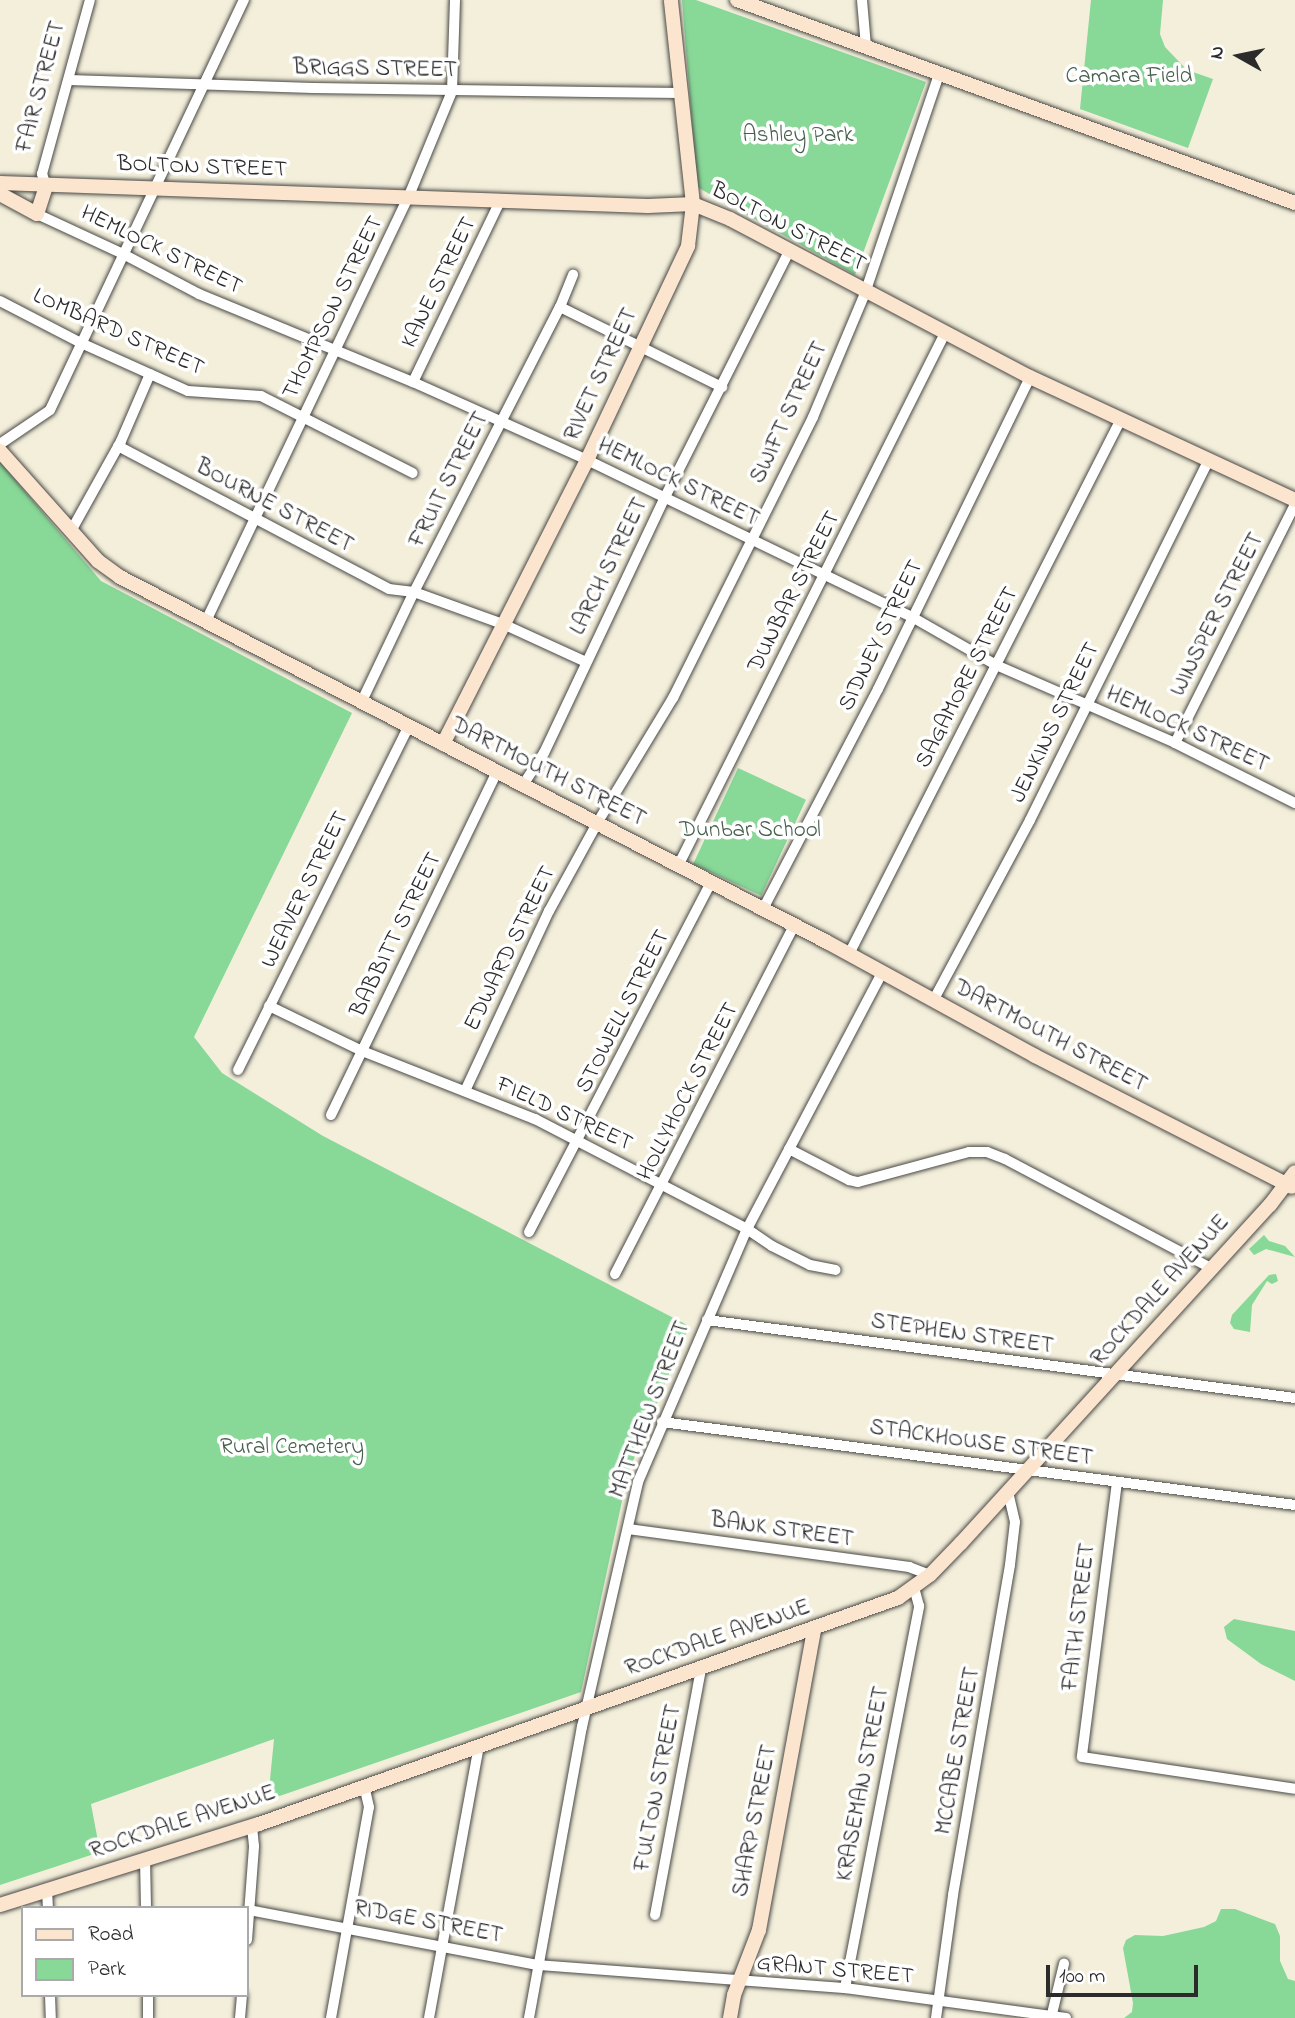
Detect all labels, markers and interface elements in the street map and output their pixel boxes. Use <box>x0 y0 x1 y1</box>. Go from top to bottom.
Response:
street label: FAIR STREET <box>11 18 73 156</box>
north arrow <box>1204 21 1274 91</box>
text: N <box>1203 44 1232 61</box>
street label: BRIGGS STREET <box>293 55 457 85</box>
park label: Camara Field <box>1066 63 1192 91</box>
park label: Ashley Park <box>742 122 854 150</box>
street label: BOLTON STREET <box>116 151 288 185</box>
street label: BOLTON STREET <box>706 177 870 279</box>
street label: HEMLOCK STREET <box>76 200 246 302</box>
street label: THOMPSON STREET <box>278 212 390 404</box>
street label: KANE STREET <box>396 213 484 353</box>
street label: LOMBARD STREET <box>28 283 208 383</box>
street label: RIVET STREET <box>559 304 645 446</box>
street label: SWIFT STREET <box>745 338 835 488</box>
street label: FRUIT STREET <box>404 408 496 552</box>
street label: HEMLOCK STREET <box>593 432 763 534</box>
street label: BOURNE STREET <box>190 454 358 560</box>
street label: LARCH STREET <box>565 494 655 640</box>
street label: DUNBAR STREET <box>743 507 847 677</box>
street label: WINSPER STREET <box>1165 529 1271 701</box>
street label: SIDNEY STREET <box>834 556 930 716</box>
street label: SAGAMORE STREET <box>910 583 1026 773</box>
street label: JENKINS STREET <box>1005 638 1107 808</box>
street label: HEMLOCK STREET <box>1101 680 1273 780</box>
street label: DARTMOUTH STREET <box>446 712 650 834</box>
street label: WEAVER STREET <box>256 807 356 973</box>
park label: Dunbar School <box>679 817 821 845</box>
street label: BABBITT STREET <box>345 848 449 1022</box>
street label: EDWARD STREET <box>459 862 563 1036</box>
street label: STOWELL STREET <box>571 926 677 1098</box>
street label: DARTMOUTH STREET <box>949 974 1151 1100</box>
street label: HOLLYHOCK STREET <box>632 999 746 1185</box>
street label: FIELD STREET <box>492 1071 636 1159</box>
street label: ROCKDALE AVENUE <box>1086 1210 1236 1372</box>
street label: STEPHEN STREET <box>869 1309 1055 1361</box>
street label: MATTHEW STREET <box>605 1318 697 1502</box>
street label: STACKHOUSE STREET <box>868 1415 1094 1473</box>
park label: Rural Cemetery <box>220 1434 364 1462</box>
street label: BANK STREET <box>709 1507 855 1555</box>
street label: FAITH STREET <box>1057 1542 1103 1692</box>
street label: ROCKDALE AVENUE <box>622 1594 814 1684</box>
street label: MCCABE STREET <box>931 1665 987 1837</box>
street label: KRASEMAN STREET <box>832 1684 896 1884</box>
street label: FULTON STREET <box>629 1702 689 1874</box>
street label: SHARP STREET <box>728 1743 784 1899</box>
street label: ROCKDALE AVENUE <box>86 1780 280 1866</box>
street label: RIDGE STREET <box>351 1895 505 1951</box>
legend <box>21 1906 248 1997</box>
text: Road <box>88 1920 134 1950</box>
street label: GRANT STREET <box>755 1950 915 1992</box>
scale bar <box>1050 1952 1202 1996</box>
text: Park <box>88 1955 126 1985</box>
text: 100 m <box>1059 1962 1105 1992</box>

